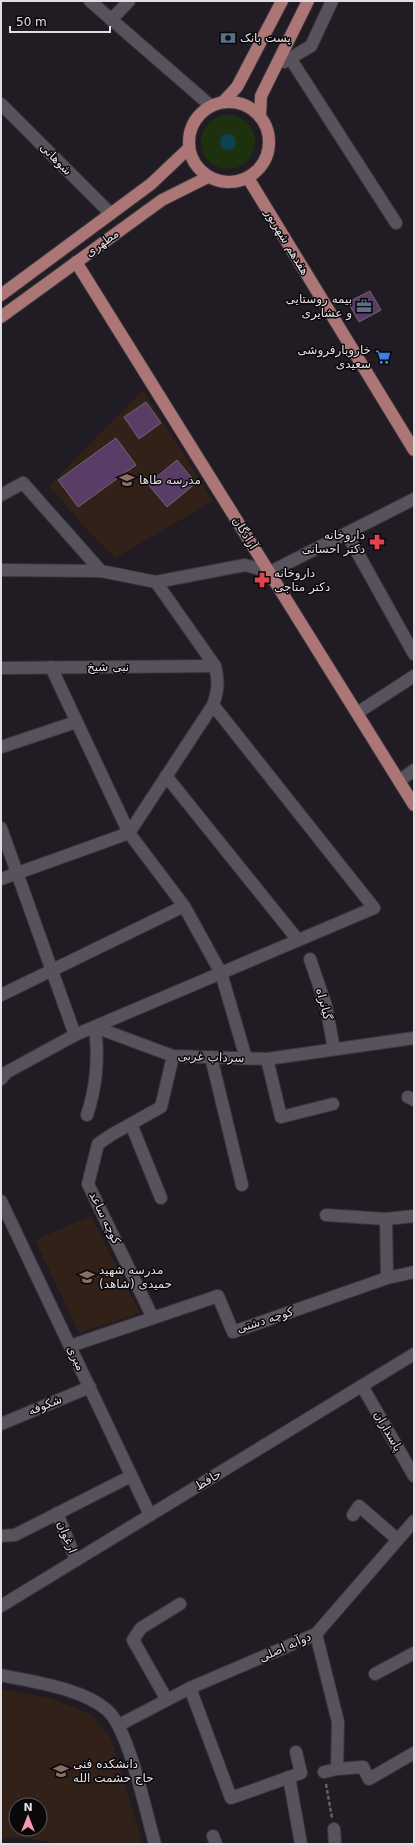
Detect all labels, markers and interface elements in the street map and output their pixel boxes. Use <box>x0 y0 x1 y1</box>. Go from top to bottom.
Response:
scale bar <box>10 8 110 34</box>
text: 50 m <box>16 15 47 29</box>
bank icon: پست بانک <box>219 29 237 47</box>
place label: پست بانک <box>240 31 291 45</box>
street label: شوهانی <box>36 140 75 179</box>
street label: هفدهم شهریور <box>260 206 312 278</box>
street label: مطهری <box>83 226 122 261</box>
place label: بیمه روستایی و عشایری <box>286 292 352 321</box>
office icon: بیمه روستایی و عشایری <box>355 297 373 315</box>
place label: خاروبارفروشی سعیدی <box>297 343 371 371</box>
supermarket icon: خاروبارفروشی سعیدی <box>374 348 392 366</box>
school or university icon: مدرسه طاها <box>118 471 136 489</box>
place label: مدرسه طاها <box>139 473 201 488</box>
street label: آزادگان <box>229 513 262 553</box>
place label: داروخانه دکتر احسانی <box>301 528 365 557</box>
pharmacy icon: داروخانه دکتر احسانی <box>368 533 386 551</box>
place label: داروخانه دکتر متاجی <box>274 566 330 595</box>
pharmacy icon: داروخانه دکتر متاجی <box>253 571 271 589</box>
street label: نبی شیخ <box>87 660 129 674</box>
street label: گیانراه <box>312 986 335 1022</box>
street label: سرداب غربی <box>177 1049 245 1066</box>
street label: کوچه ساعد <box>85 1189 124 1247</box>
place label: مدرسه شهید حمیدی (شاهد) <box>99 1263 172 1291</box>
school or university icon: مدرسه شهید حمیدی (شاهد) <box>78 1268 96 1286</box>
street label: کوچه دشتی <box>235 1304 296 1337</box>
street label: میری <box>63 1343 88 1373</box>
street label: شکوفه <box>26 1392 64 1419</box>
street label: پاسداران <box>370 1408 405 1454</box>
street label: حافظ <box>192 1467 224 1493</box>
street label: ارغوان <box>53 1519 80 1556</box>
street label: دوآبه اصلی <box>256 1628 314 1666</box>
place label: دانشکده فنی حاج حشمت الله <box>73 1757 154 1785</box>
school or university icon: دانشکده فنی حاج حشمت الله <box>52 1762 70 1780</box>
north arrow <box>8 1797 48 1837</box>
text: N <box>23 1801 33 1814</box>

